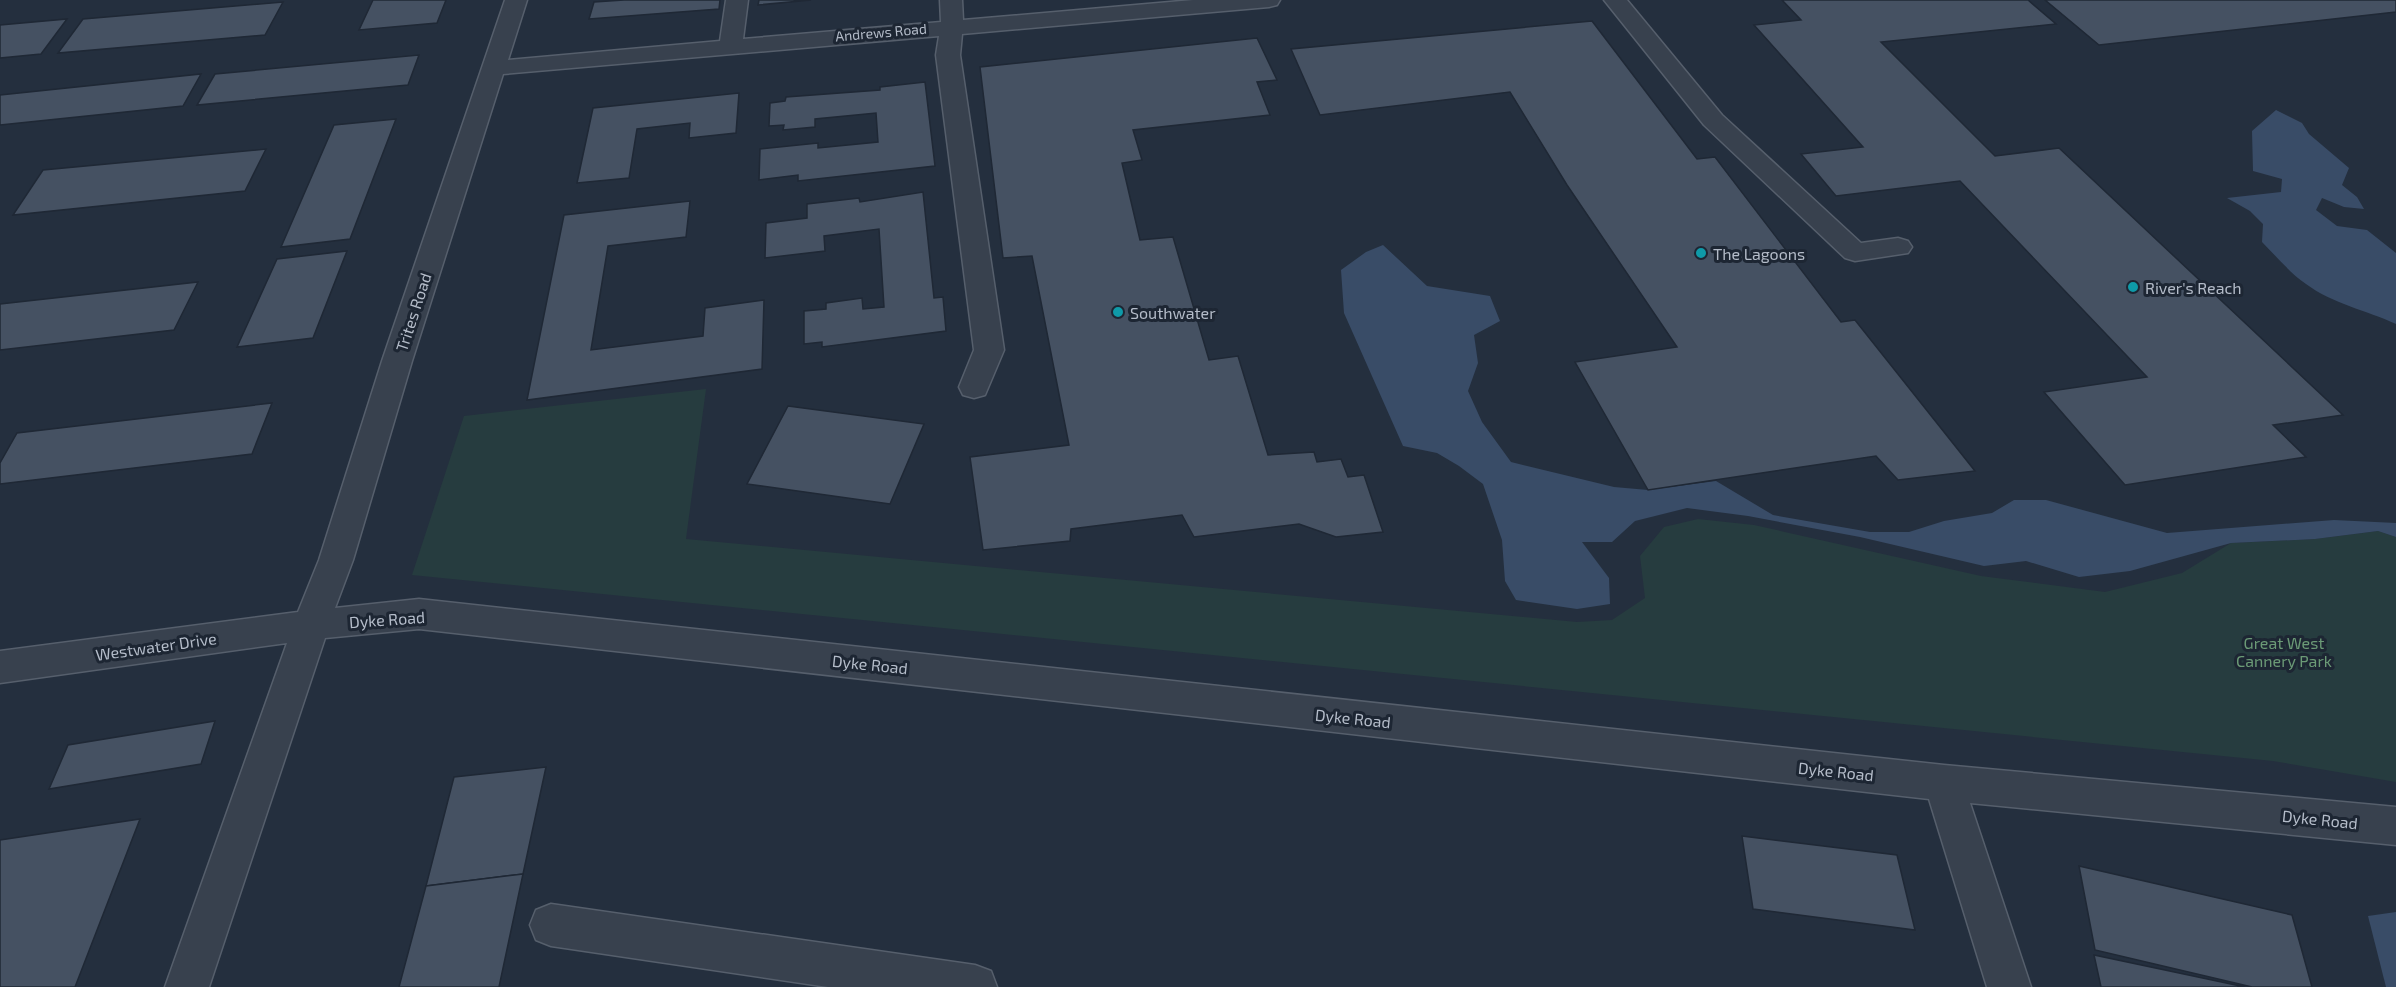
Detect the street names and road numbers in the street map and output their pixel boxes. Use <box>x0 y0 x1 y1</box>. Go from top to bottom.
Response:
street label: Andrews Road <box>835 20 927 44</box>
street label: Trites Road <box>391 270 435 354</box>
street label: Dyke Road <box>348 607 426 631</box>
street label: Westwater Drive <box>94 628 218 664</box>
street label: Dyke Road <box>831 651 909 677</box>
street label: Dyke Road <box>1314 705 1392 731</box>
street label: Dyke Road <box>1797 758 1875 784</box>
street label: Dyke Road <box>2281 806 2359 832</box>

